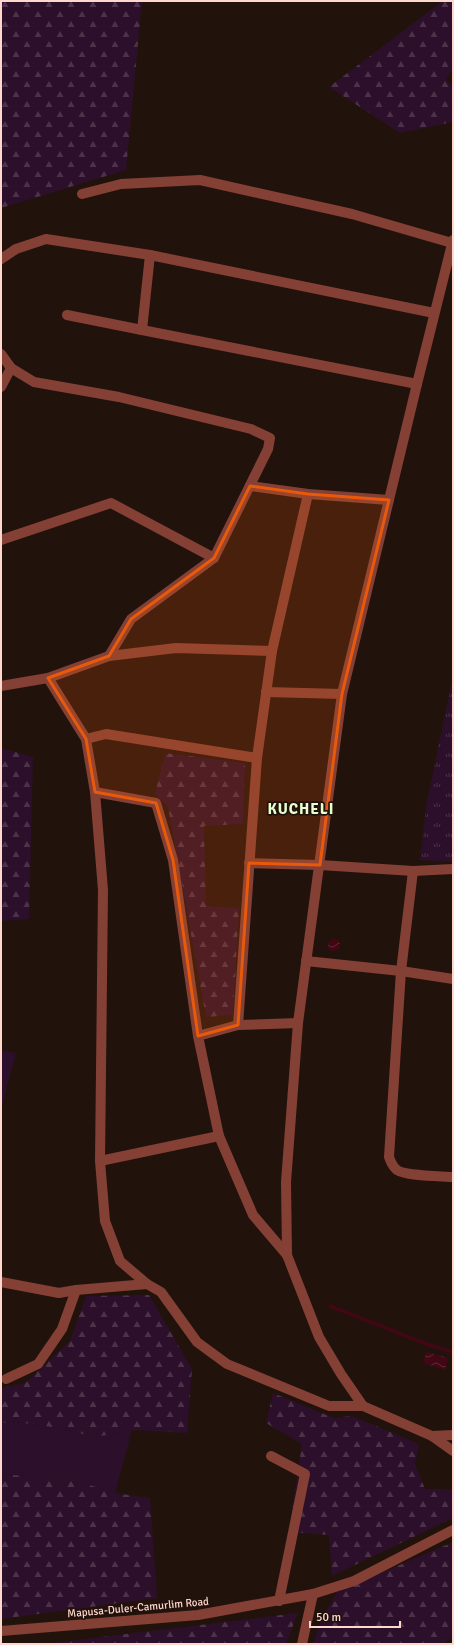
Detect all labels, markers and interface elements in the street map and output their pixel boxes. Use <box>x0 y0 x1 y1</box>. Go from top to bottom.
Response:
district label: KUCHELI <box>268 800 334 818</box>
street label: Mapusa-Duler-Camurlim Road <box>67 1595 210 1620</box>
scale bar <box>310 1603 400 1629</box>
text: 50 m <box>316 1610 341 1625</box>

